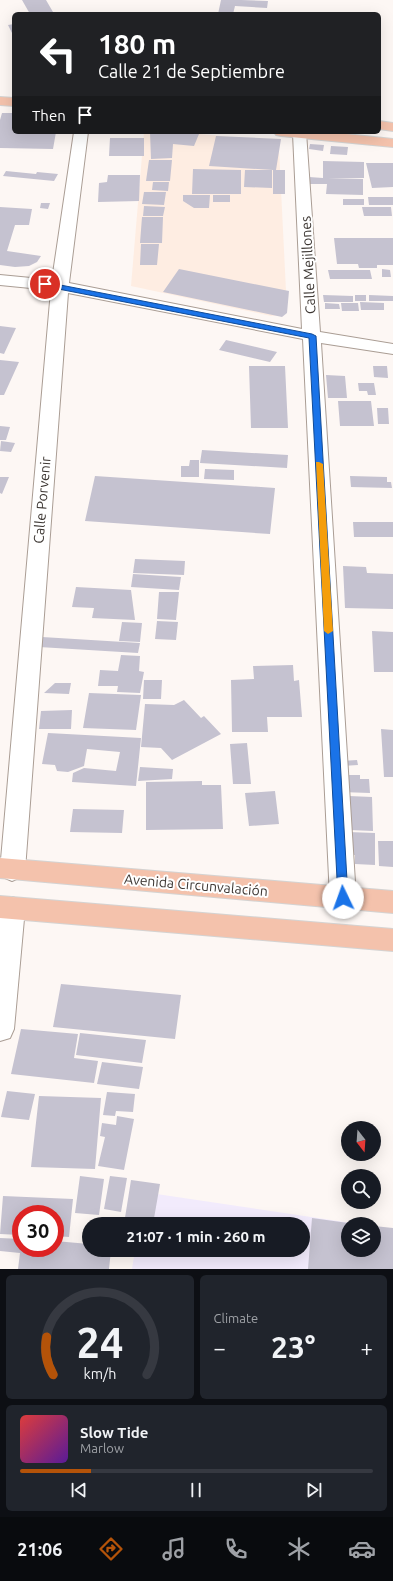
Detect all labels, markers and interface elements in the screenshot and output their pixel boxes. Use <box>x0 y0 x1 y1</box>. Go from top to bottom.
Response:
icon: left <box>32 28 84 80</box>
text: 180 m <box>98 28 176 59</box>
text: Calle 21 de Septiembre <box>98 61 285 81</box>
icon: arrive <box>74 104 96 126</box>
text: Then <box>32 107 66 124</box>
street label: Calle Mejillones <box>297 216 319 314</box>
pin <box>28 267 62 301</box>
icon: arrive <box>34 273 56 295</box>
street label: Calle Porvenir <box>30 455 54 544</box>
street label: Avenida Circunvalación <box>123 871 269 899</box>
position arrow <box>322 877 364 919</box>
north arrow <box>341 1121 381 1161</box>
map controls <box>341 1121 381 1257</box>
button: search <box>341 1169 381 1209</box>
speed limit sign: 30 <box>12 1205 64 1257</box>
button: layers <box>341 1217 381 1257</box>
text: 21:07 · 1 min · 260 m <box>127 1228 265 1245</box>
text: Climate <box>214 1311 258 1325</box>
text: 24 <box>76 1319 123 1366</box>
text: 23° <box>271 1330 315 1364</box>
text: − <box>214 1335 226 1360</box>
text: + <box>361 1335 373 1360</box>
text: km/h <box>83 1366 116 1382</box>
text: Slow Tide <box>80 1424 148 1441</box>
text: Marlow <box>80 1441 124 1455</box>
icon: previous <box>68 1479 90 1501</box>
icon: pause <box>185 1479 207 1501</box>
icon: next <box>303 1479 325 1501</box>
icon: directions <box>97 1535 125 1563</box>
icon: music <box>160 1535 188 1563</box>
icon: phone <box>222 1535 250 1563</box>
icon: climate <box>285 1535 313 1563</box>
icon: car <box>348 1535 376 1563</box>
text: 21:06 <box>17 1539 62 1559</box>

